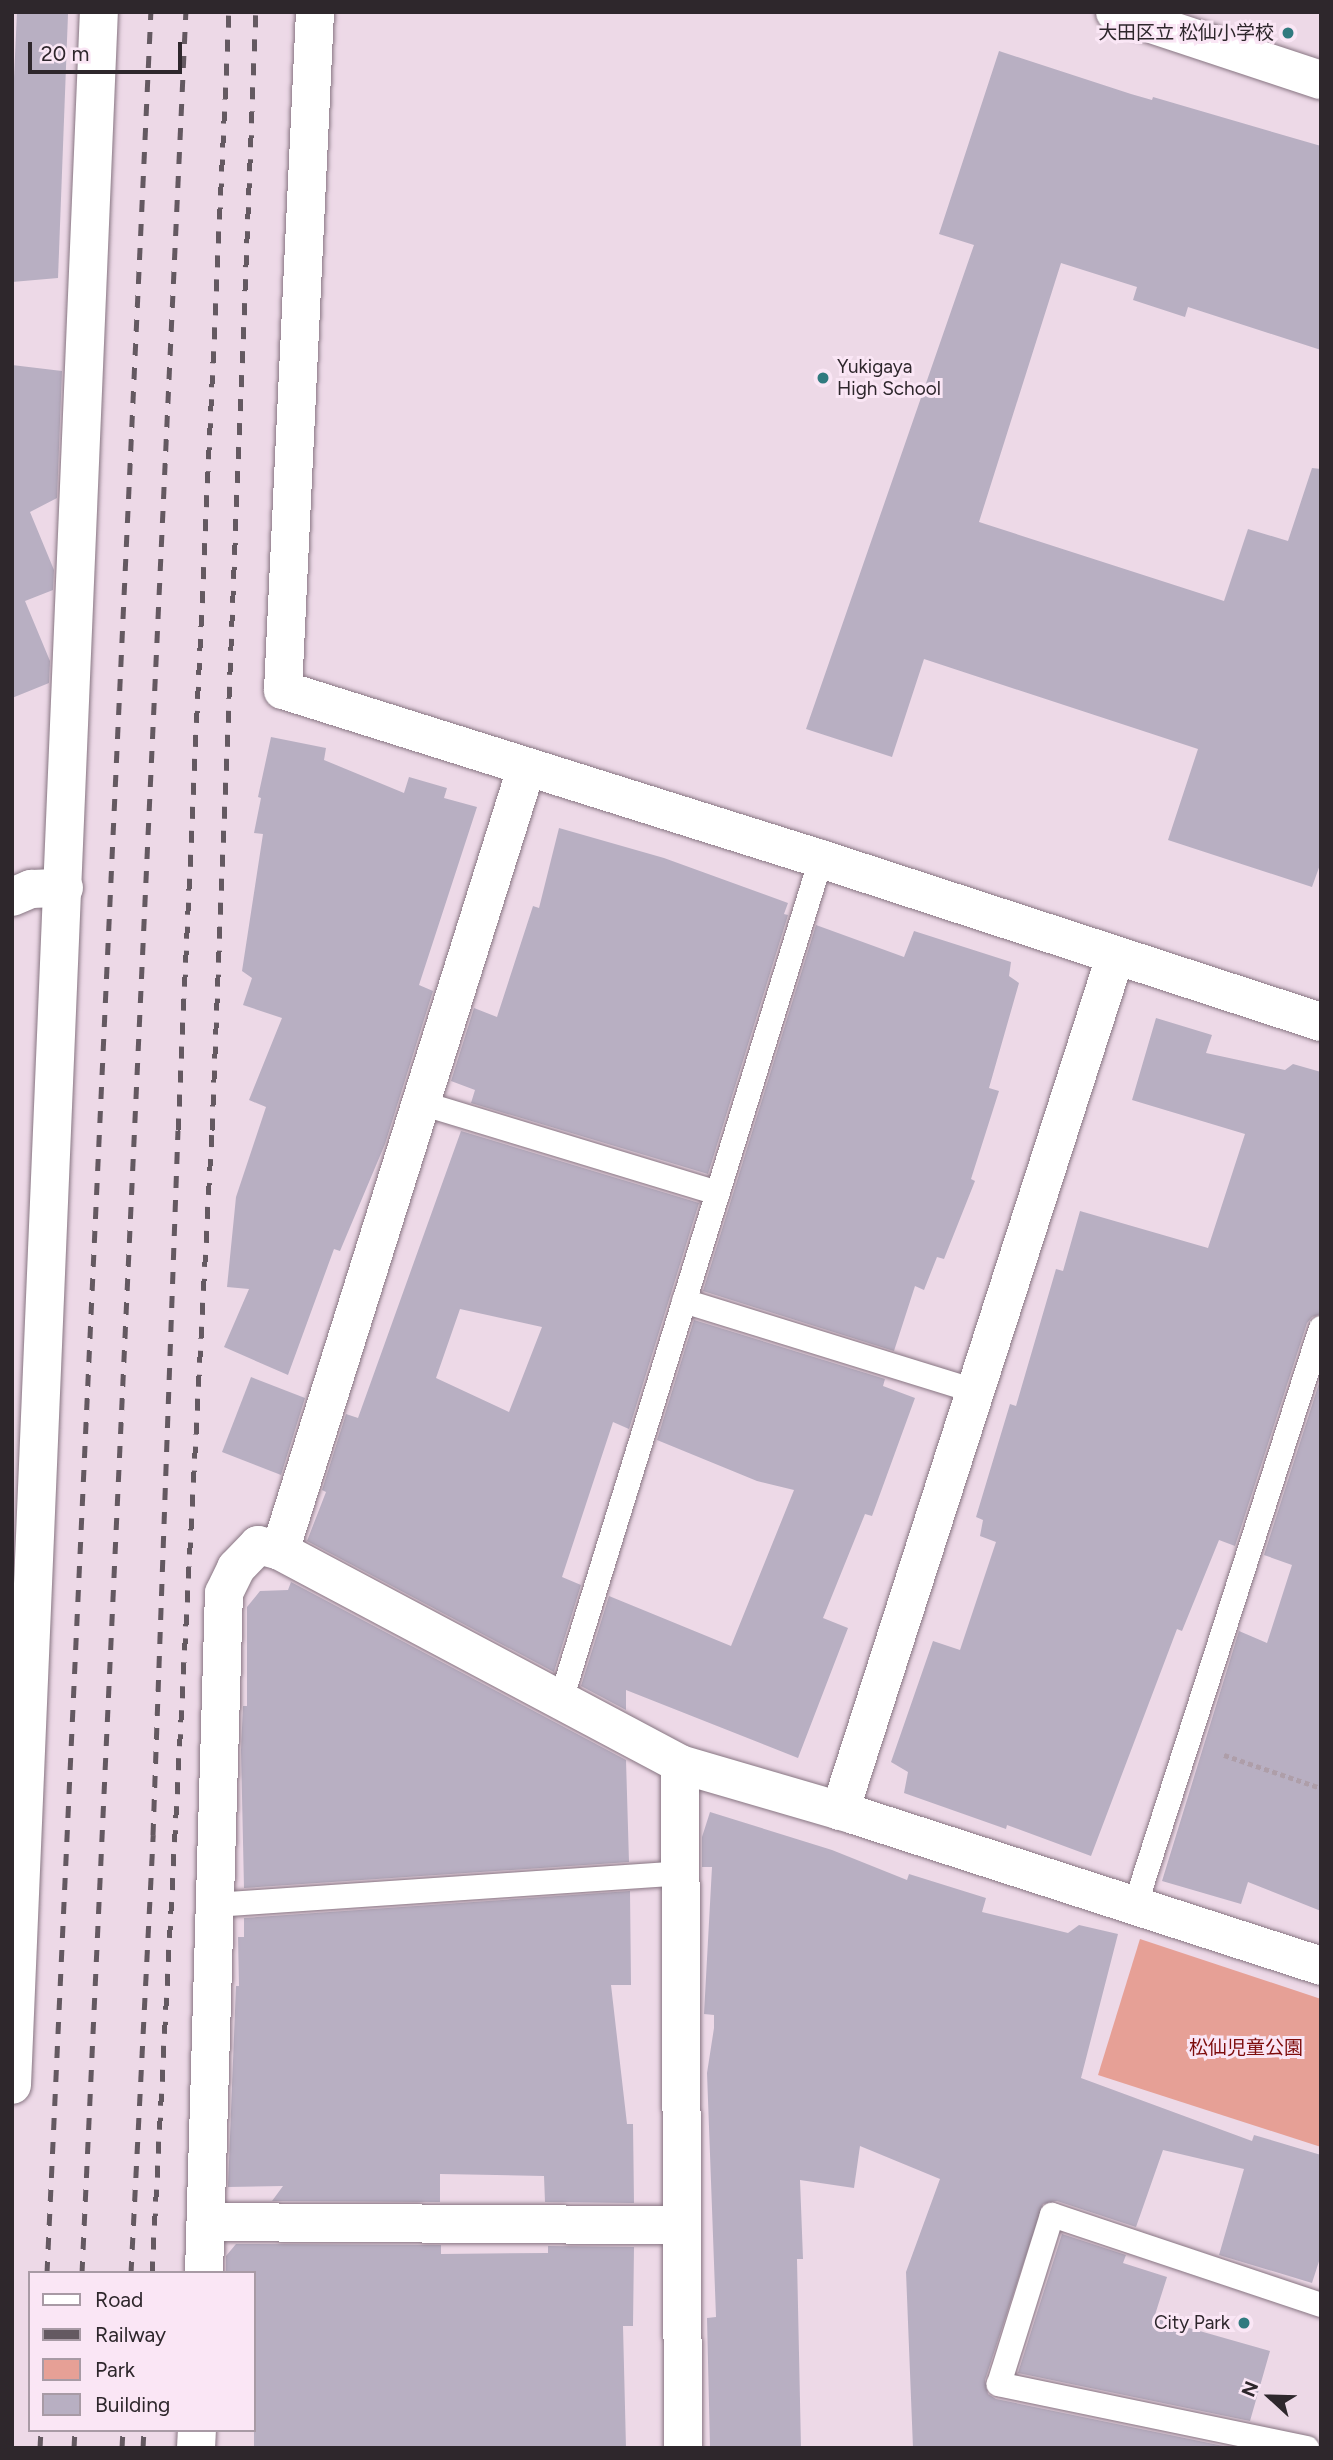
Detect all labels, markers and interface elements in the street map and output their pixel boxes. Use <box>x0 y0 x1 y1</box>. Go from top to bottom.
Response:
place label: 大田区立 松仙小学校 <box>1098 22 1274 44</box>
marker: 大田区立 松仙小学校 <box>1280 25 1296 41</box>
scale bar <box>32 28 186 72</box>
text: 20 m <box>41 41 89 66</box>
place label: Yukigaya High School <box>837 356 941 400</box>
marker: Yukigaya High School <box>815 370 831 386</box>
park label: 松仙児童公園 <box>1189 2037 1303 2059</box>
legend <box>28 2271 256 2432</box>
text: Road <box>95 2287 143 2312</box>
place label: City Park <box>1154 2312 1230 2334</box>
marker: City Park <box>1236 2315 1252 2331</box>
text: Railway <box>95 2322 166 2347</box>
text: Park <box>95 2357 135 2382</box>
north arrow <box>1235 2362 1305 2432</box>
text: N <box>1237 2378 1263 2400</box>
text: Building <box>95 2392 170 2417</box>

